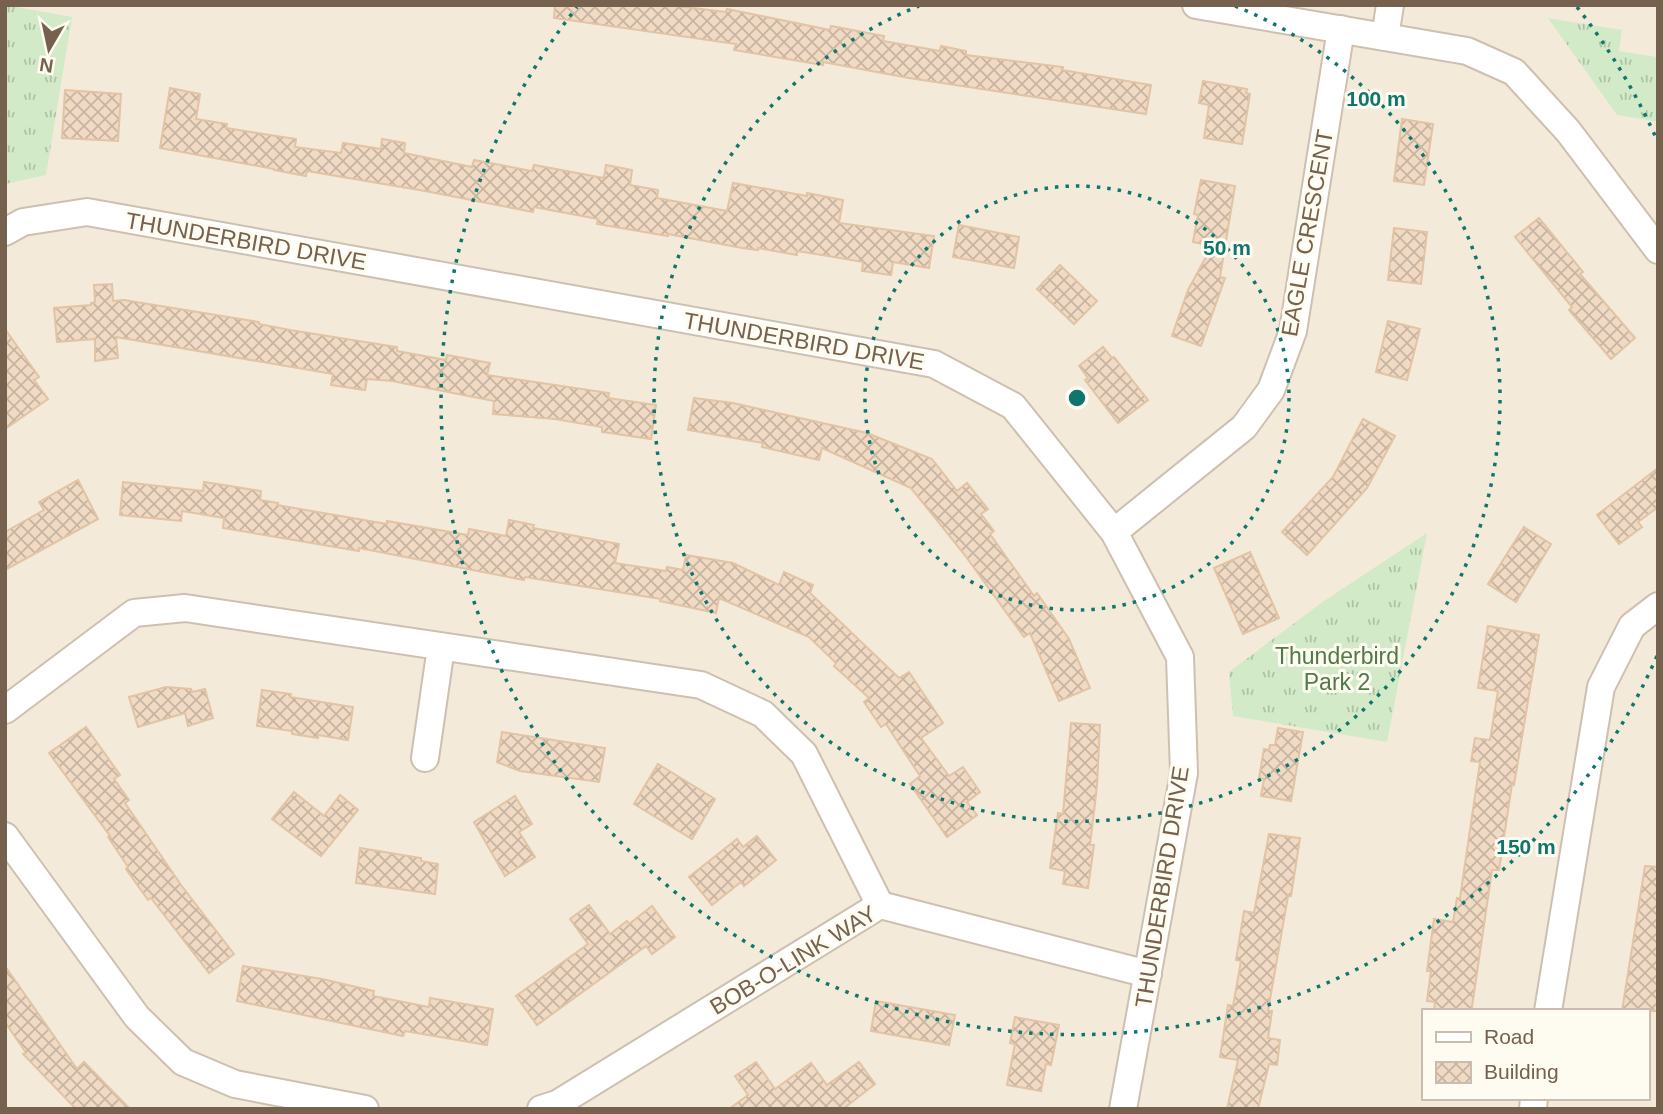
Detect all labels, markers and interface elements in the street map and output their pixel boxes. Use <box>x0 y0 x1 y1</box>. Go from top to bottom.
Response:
north arrow <box>14 14 84 84</box>
text: N <box>38 54 55 77</box>
text: 100 m <box>1346 87 1406 110</box>
street label: EAGLE CRESCENT <box>1276 128 1338 338</box>
street label: THUNDERBIRD DRIVE <box>124 207 368 275</box>
text: 50 m <box>1203 236 1251 259</box>
street label: THUNDERBIRD DRIVE <box>682 307 926 375</box>
centre of rings <box>1065 386 1089 410</box>
park label: Thunderbird Park 2 <box>1275 643 1399 695</box>
street label: THUNDERBIRD DRIVE <box>1130 764 1194 1010</box>
text: 150 m <box>1496 835 1556 858</box>
street label: BOB-O-LINK WAY <box>705 900 881 1020</box>
legend <box>1422 1009 1649 1100</box>
text: Road <box>1484 1025 1534 1048</box>
text: Building <box>1484 1060 1559 1083</box>

